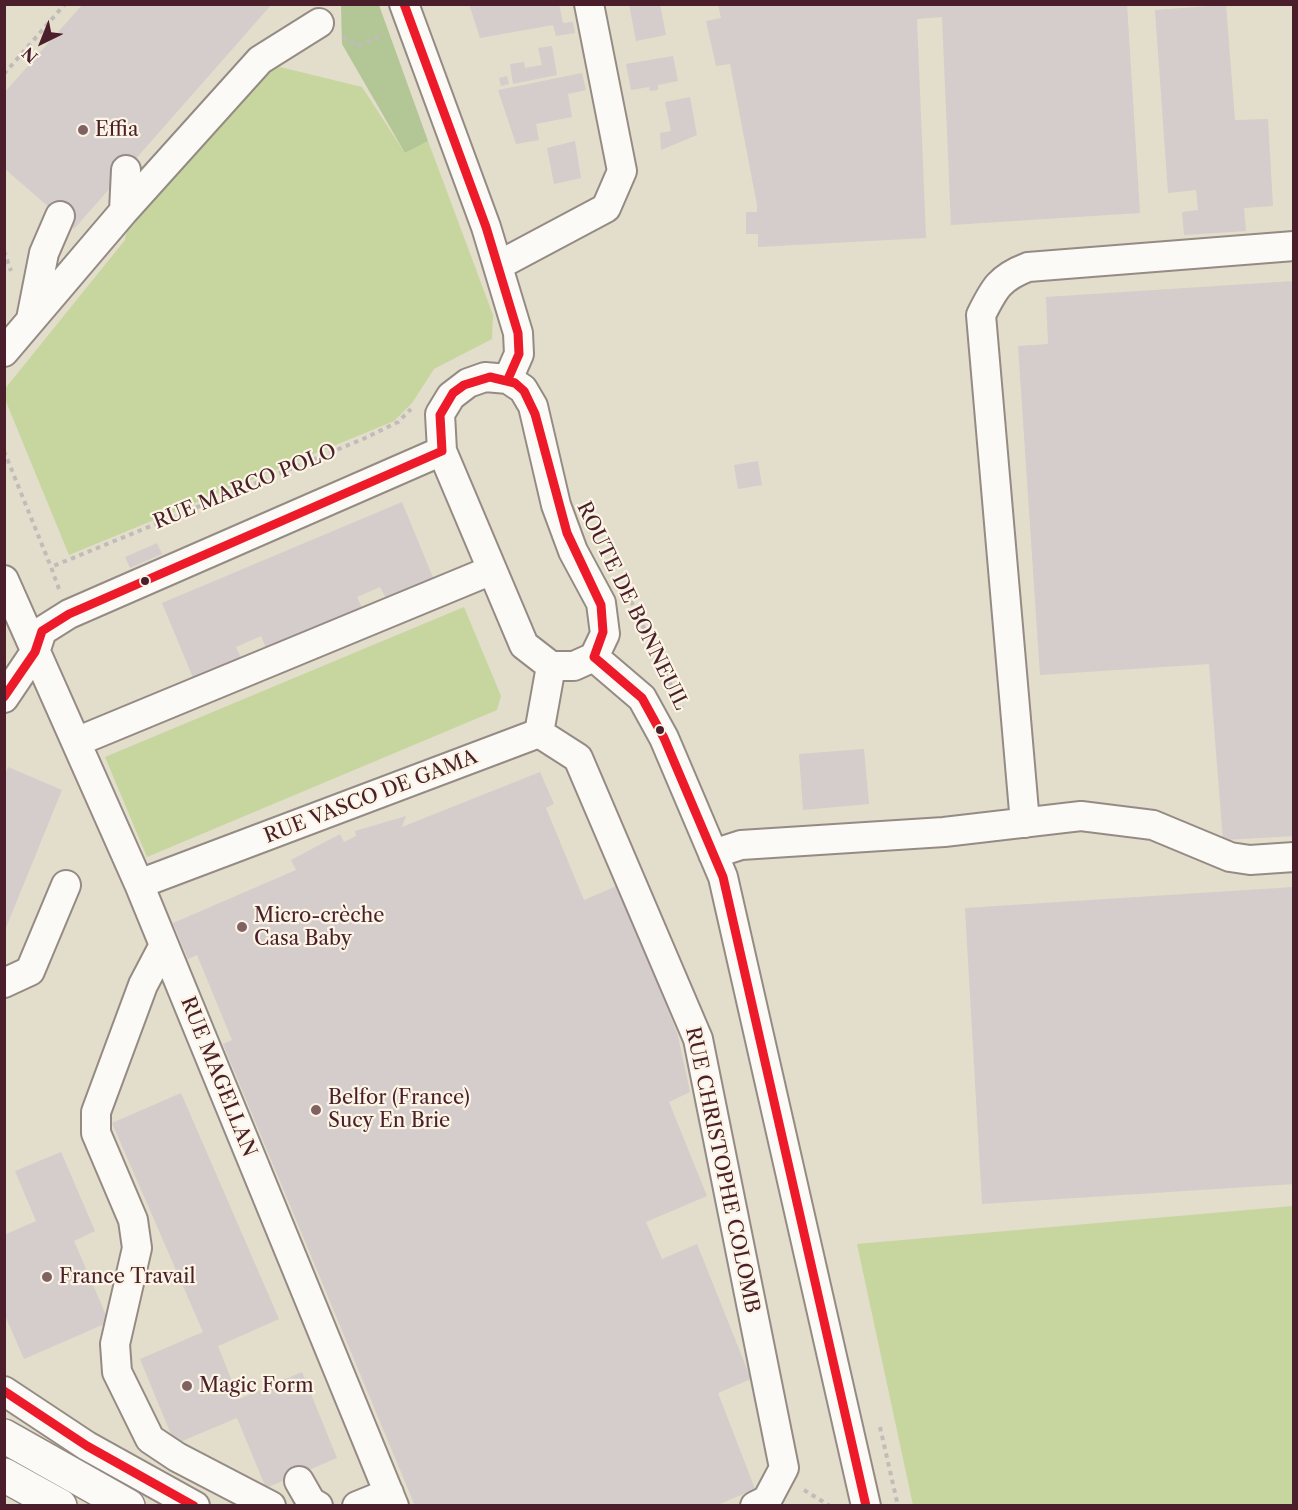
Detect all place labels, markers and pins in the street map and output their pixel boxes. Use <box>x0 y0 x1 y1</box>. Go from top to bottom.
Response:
place label: Effia <box>95 118 139 142</box>
marker: Effia <box>76 123 90 137</box>
unlabelled marker <box>139 575 151 587</box>
unlabelled marker <box>654 724 666 736</box>
place label: Micro-crèche Casa Baby <box>254 904 384 951</box>
marker: Micro-crèche Casa Baby <box>235 920 249 934</box>
place label: Belfor (France) Sucy En Brie <box>328 1086 470 1133</box>
marker: Belfor (France) Sucy En Brie <box>309 1103 323 1117</box>
place label: France Travail <box>59 1265 195 1289</box>
marker: France Travail <box>40 1270 54 1284</box>
place label: Magic Form <box>199 1374 314 1398</box>
marker: Magic Form <box>180 1379 194 1393</box>

